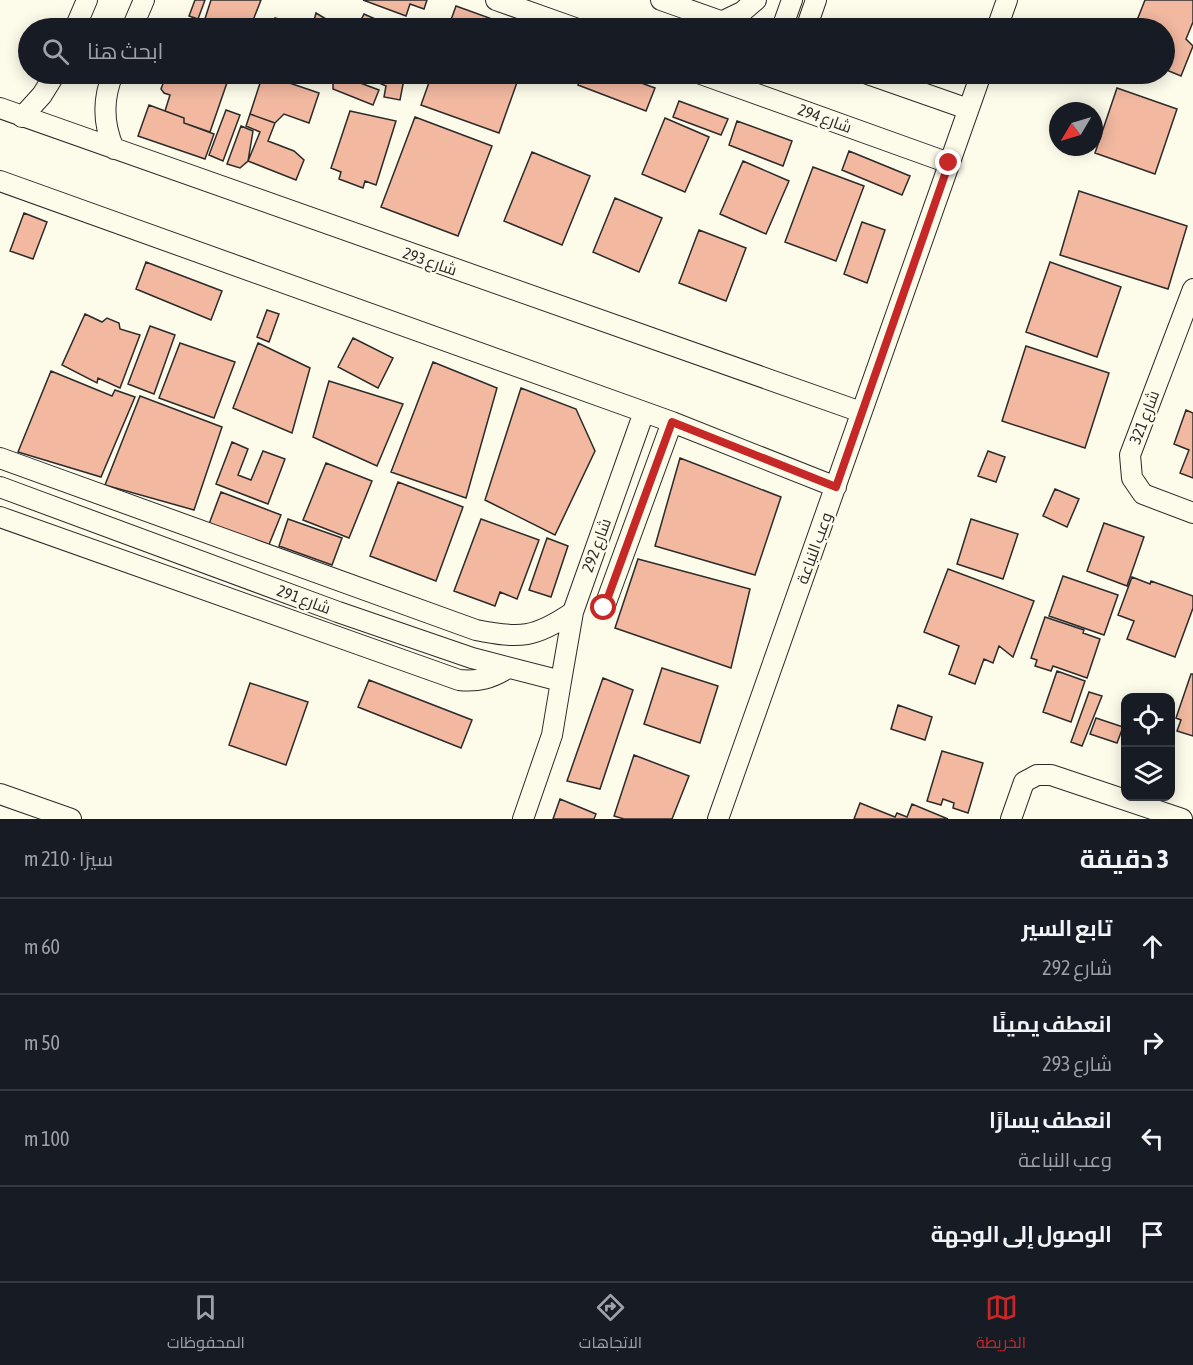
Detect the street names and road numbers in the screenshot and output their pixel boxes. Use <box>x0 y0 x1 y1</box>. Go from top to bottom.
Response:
street label: شارع 294 <box>795 100 854 139</box>
street label: شارع 293 <box>400 243 459 281</box>
street label: شارع 321 <box>1126 388 1165 447</box>
street label: وعب النباعة <box>793 510 836 587</box>
street label: شارع 292 <box>578 516 617 575</box>
street label: شارع 291 <box>274 581 333 620</box>

